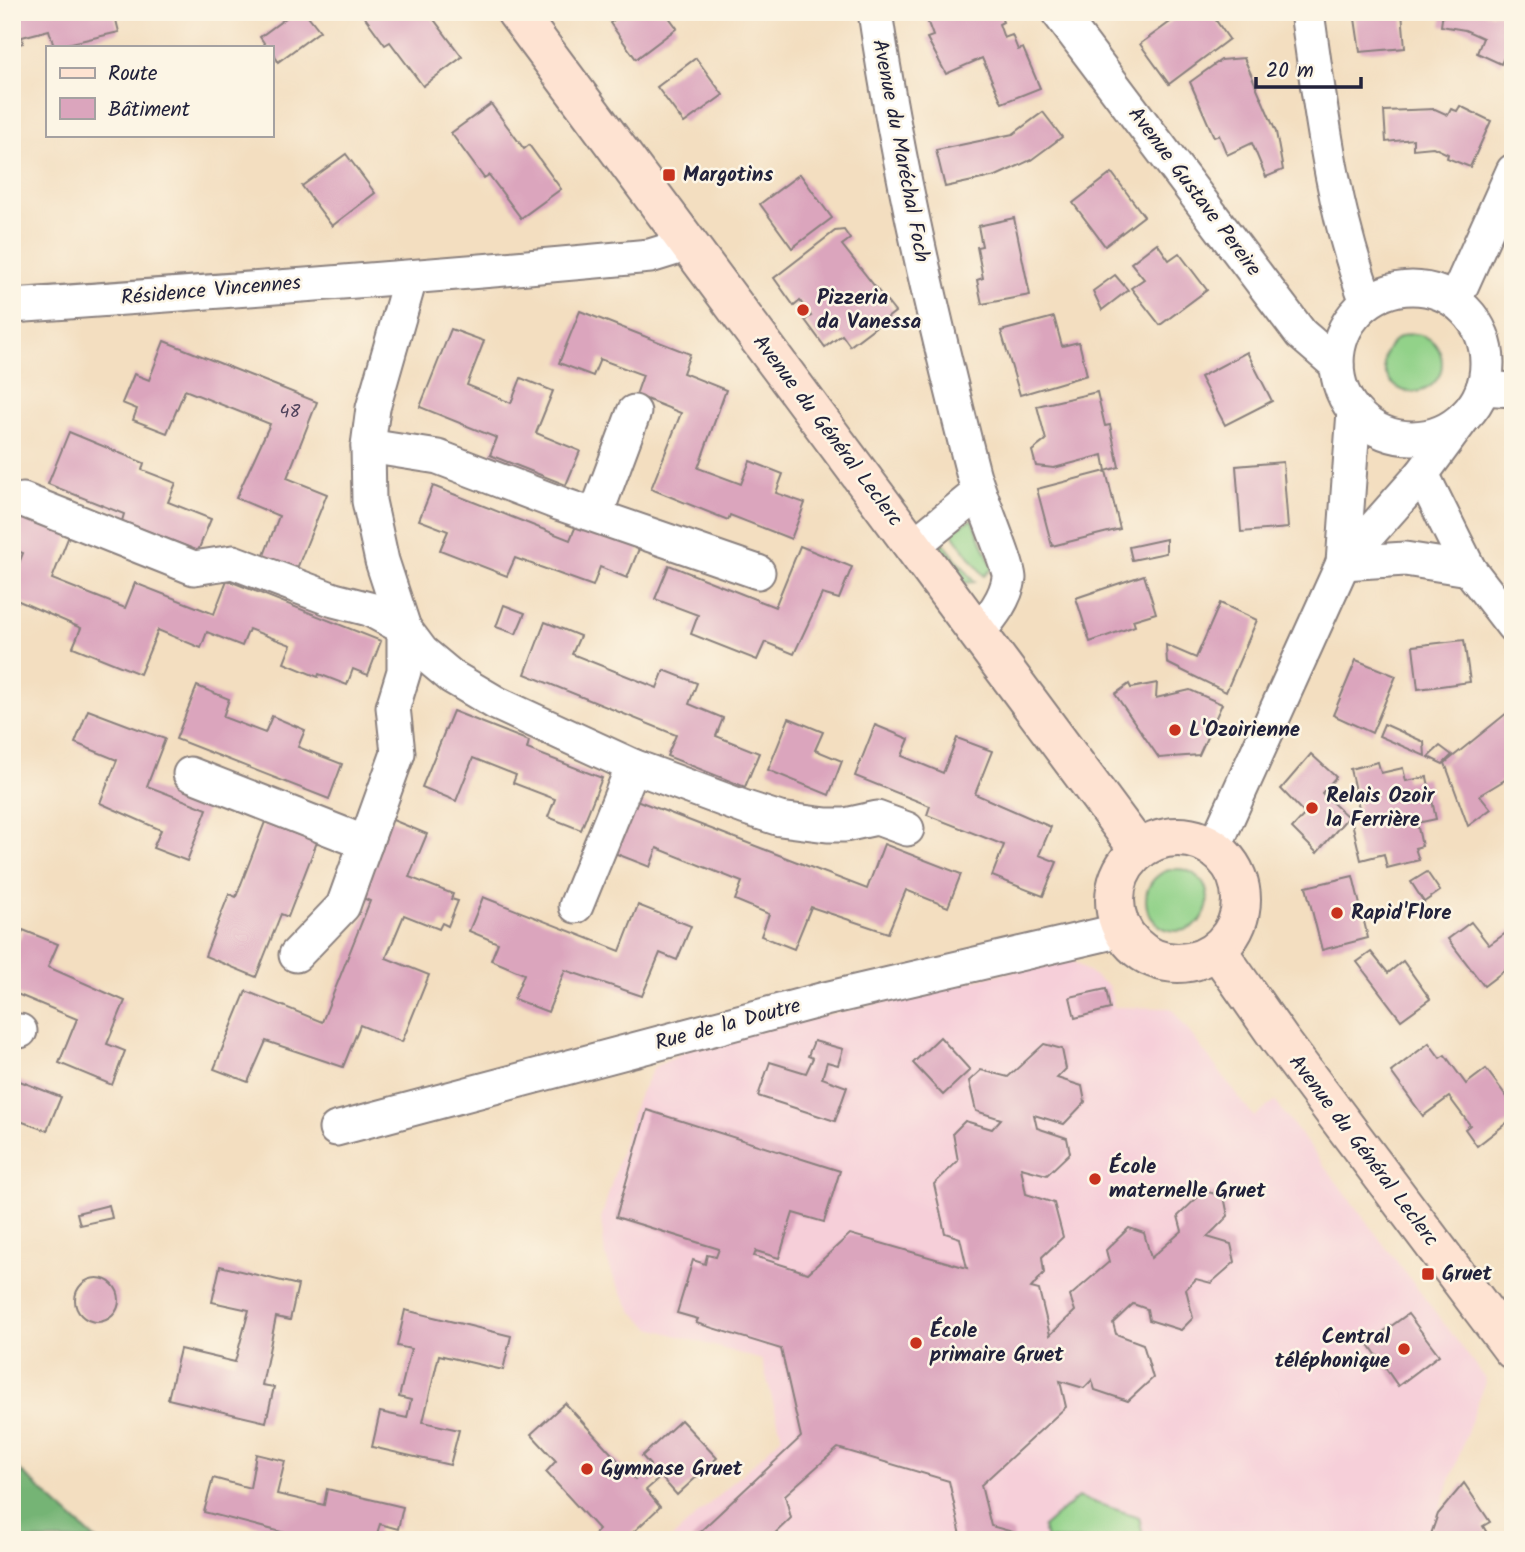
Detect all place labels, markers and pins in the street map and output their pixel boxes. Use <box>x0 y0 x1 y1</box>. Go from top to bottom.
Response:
place label: Margotins <box>683 159 773 192</box>
marker: Margotins <box>661 167 677 183</box>
place label: Pizzeria da Vanessa <box>817 282 921 339</box>
marker: Pizzeria da Vanessa <box>795 302 811 318</box>
place label: L'Ozoirienne <box>1189 714 1300 747</box>
marker: L'Ozoirienne <box>1167 722 1183 738</box>
place label: Relais Ozoir la Ferrière <box>1326 780 1436 837</box>
marker: Relais Ozoir la Ferrière <box>1304 800 1320 816</box>
place label: Rapid'Flore <box>1351 897 1451 930</box>
marker: Rapid'Flore <box>1329 905 1345 921</box>
place label: École maternelle Gruet <box>1109 1151 1266 1208</box>
marker: École maternelle Gruet <box>1087 1171 1103 1187</box>
place label: Gruet <box>1442 1258 1493 1291</box>
marker: Gruet <box>1420 1266 1436 1282</box>
place label: École primaire Gruet <box>929 1315 1064 1372</box>
place label: Central téléphonique <box>1275 1321 1390 1378</box>
marker: École primaire Gruet <box>908 1335 924 1351</box>
marker: Central téléphonique <box>1396 1341 1412 1357</box>
place label: Gymnase Gruet <box>601 1453 743 1486</box>
marker: Gymnase Gruet <box>579 1461 595 1477</box>

